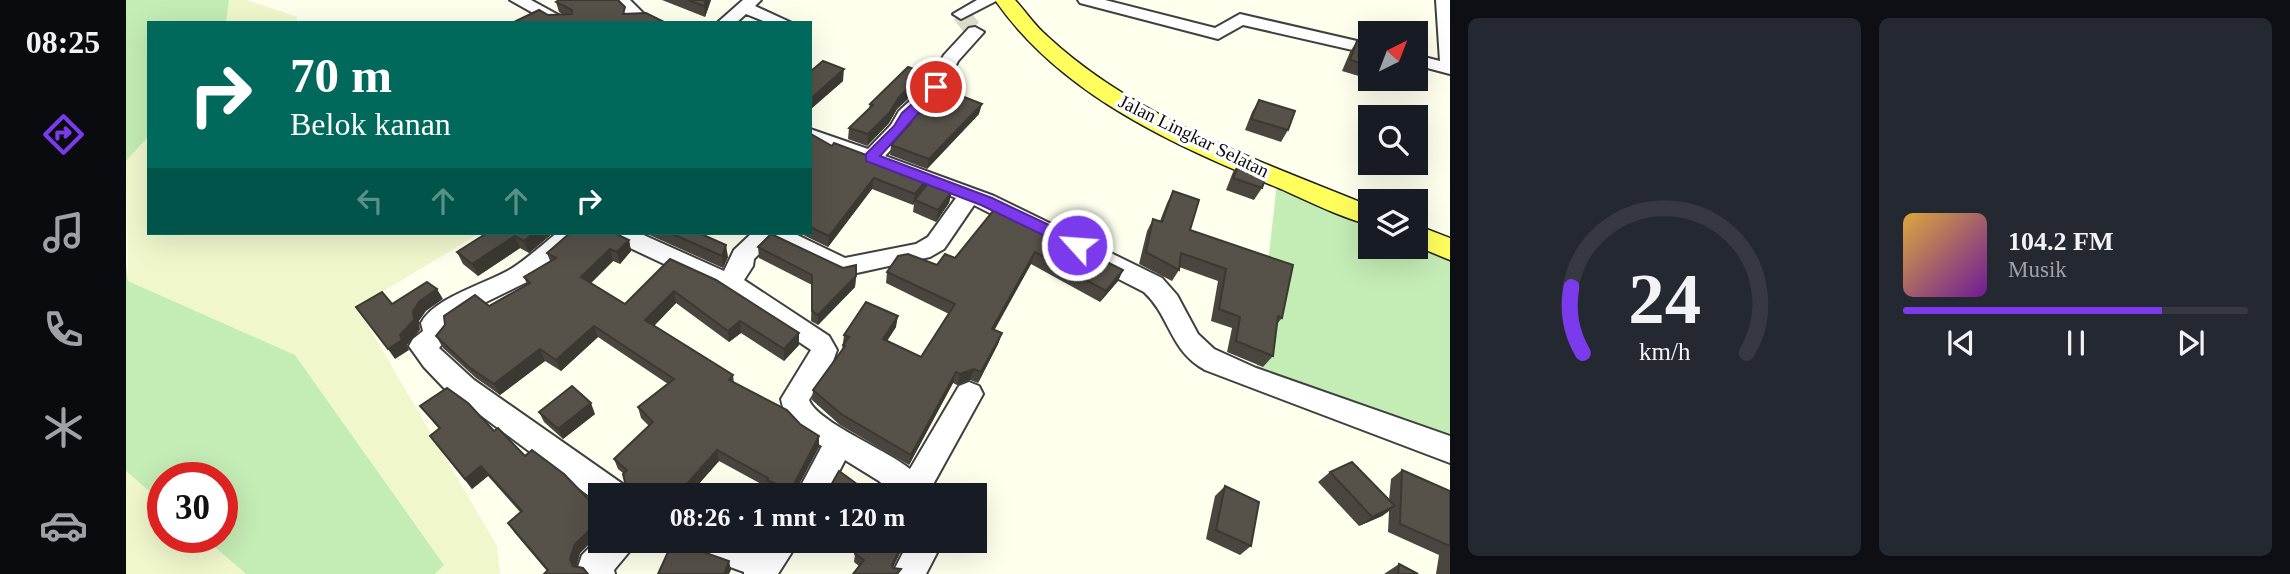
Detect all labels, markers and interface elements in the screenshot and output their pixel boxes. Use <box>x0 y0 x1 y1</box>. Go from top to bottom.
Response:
north arrow <box>1358 21 1428 91</box>
map controls <box>1358 21 1428 259</box>
text: 08:25 <box>26 24 100 60</box>
text: 70 m <box>290 48 392 103</box>
icon: right <box>175 49 266 140</box>
pin <box>906 57 966 117</box>
icon: arrive <box>917 68 955 106</box>
street label: Jalan Lingkar Selatan <box>1115 90 1273 182</box>
button: search <box>1358 105 1428 175</box>
text: Belok kanan <box>290 106 451 142</box>
icon: directions <box>39 110 88 159</box>
icon: left <box>351 182 389 220</box>
icon: ahead <box>424 182 462 220</box>
icon: ahead <box>497 182 535 220</box>
icon: right <box>570 182 608 220</box>
button: layers <box>1358 189 1428 259</box>
icon: music <box>39 208 88 257</box>
position arrow <box>1040 208 1114 282</box>
text: 104.2 FM <box>2008 227 2113 256</box>
text: Musik <box>2008 257 2067 282</box>
text: 24 <box>1628 258 1701 339</box>
icon: phone <box>39 305 88 354</box>
icon: previous <box>1942 324 1980 362</box>
icon: pause <box>2057 324 2095 362</box>
icon: next <box>2172 324 2210 362</box>
text: km/h <box>1639 338 1691 365</box>
icon: climate <box>39 403 88 452</box>
speed limit sign: 30 <box>147 462 238 553</box>
icon: car <box>39 501 88 550</box>
text: 08:26 · 1 mnt · 120 m <box>670 503 905 532</box>

